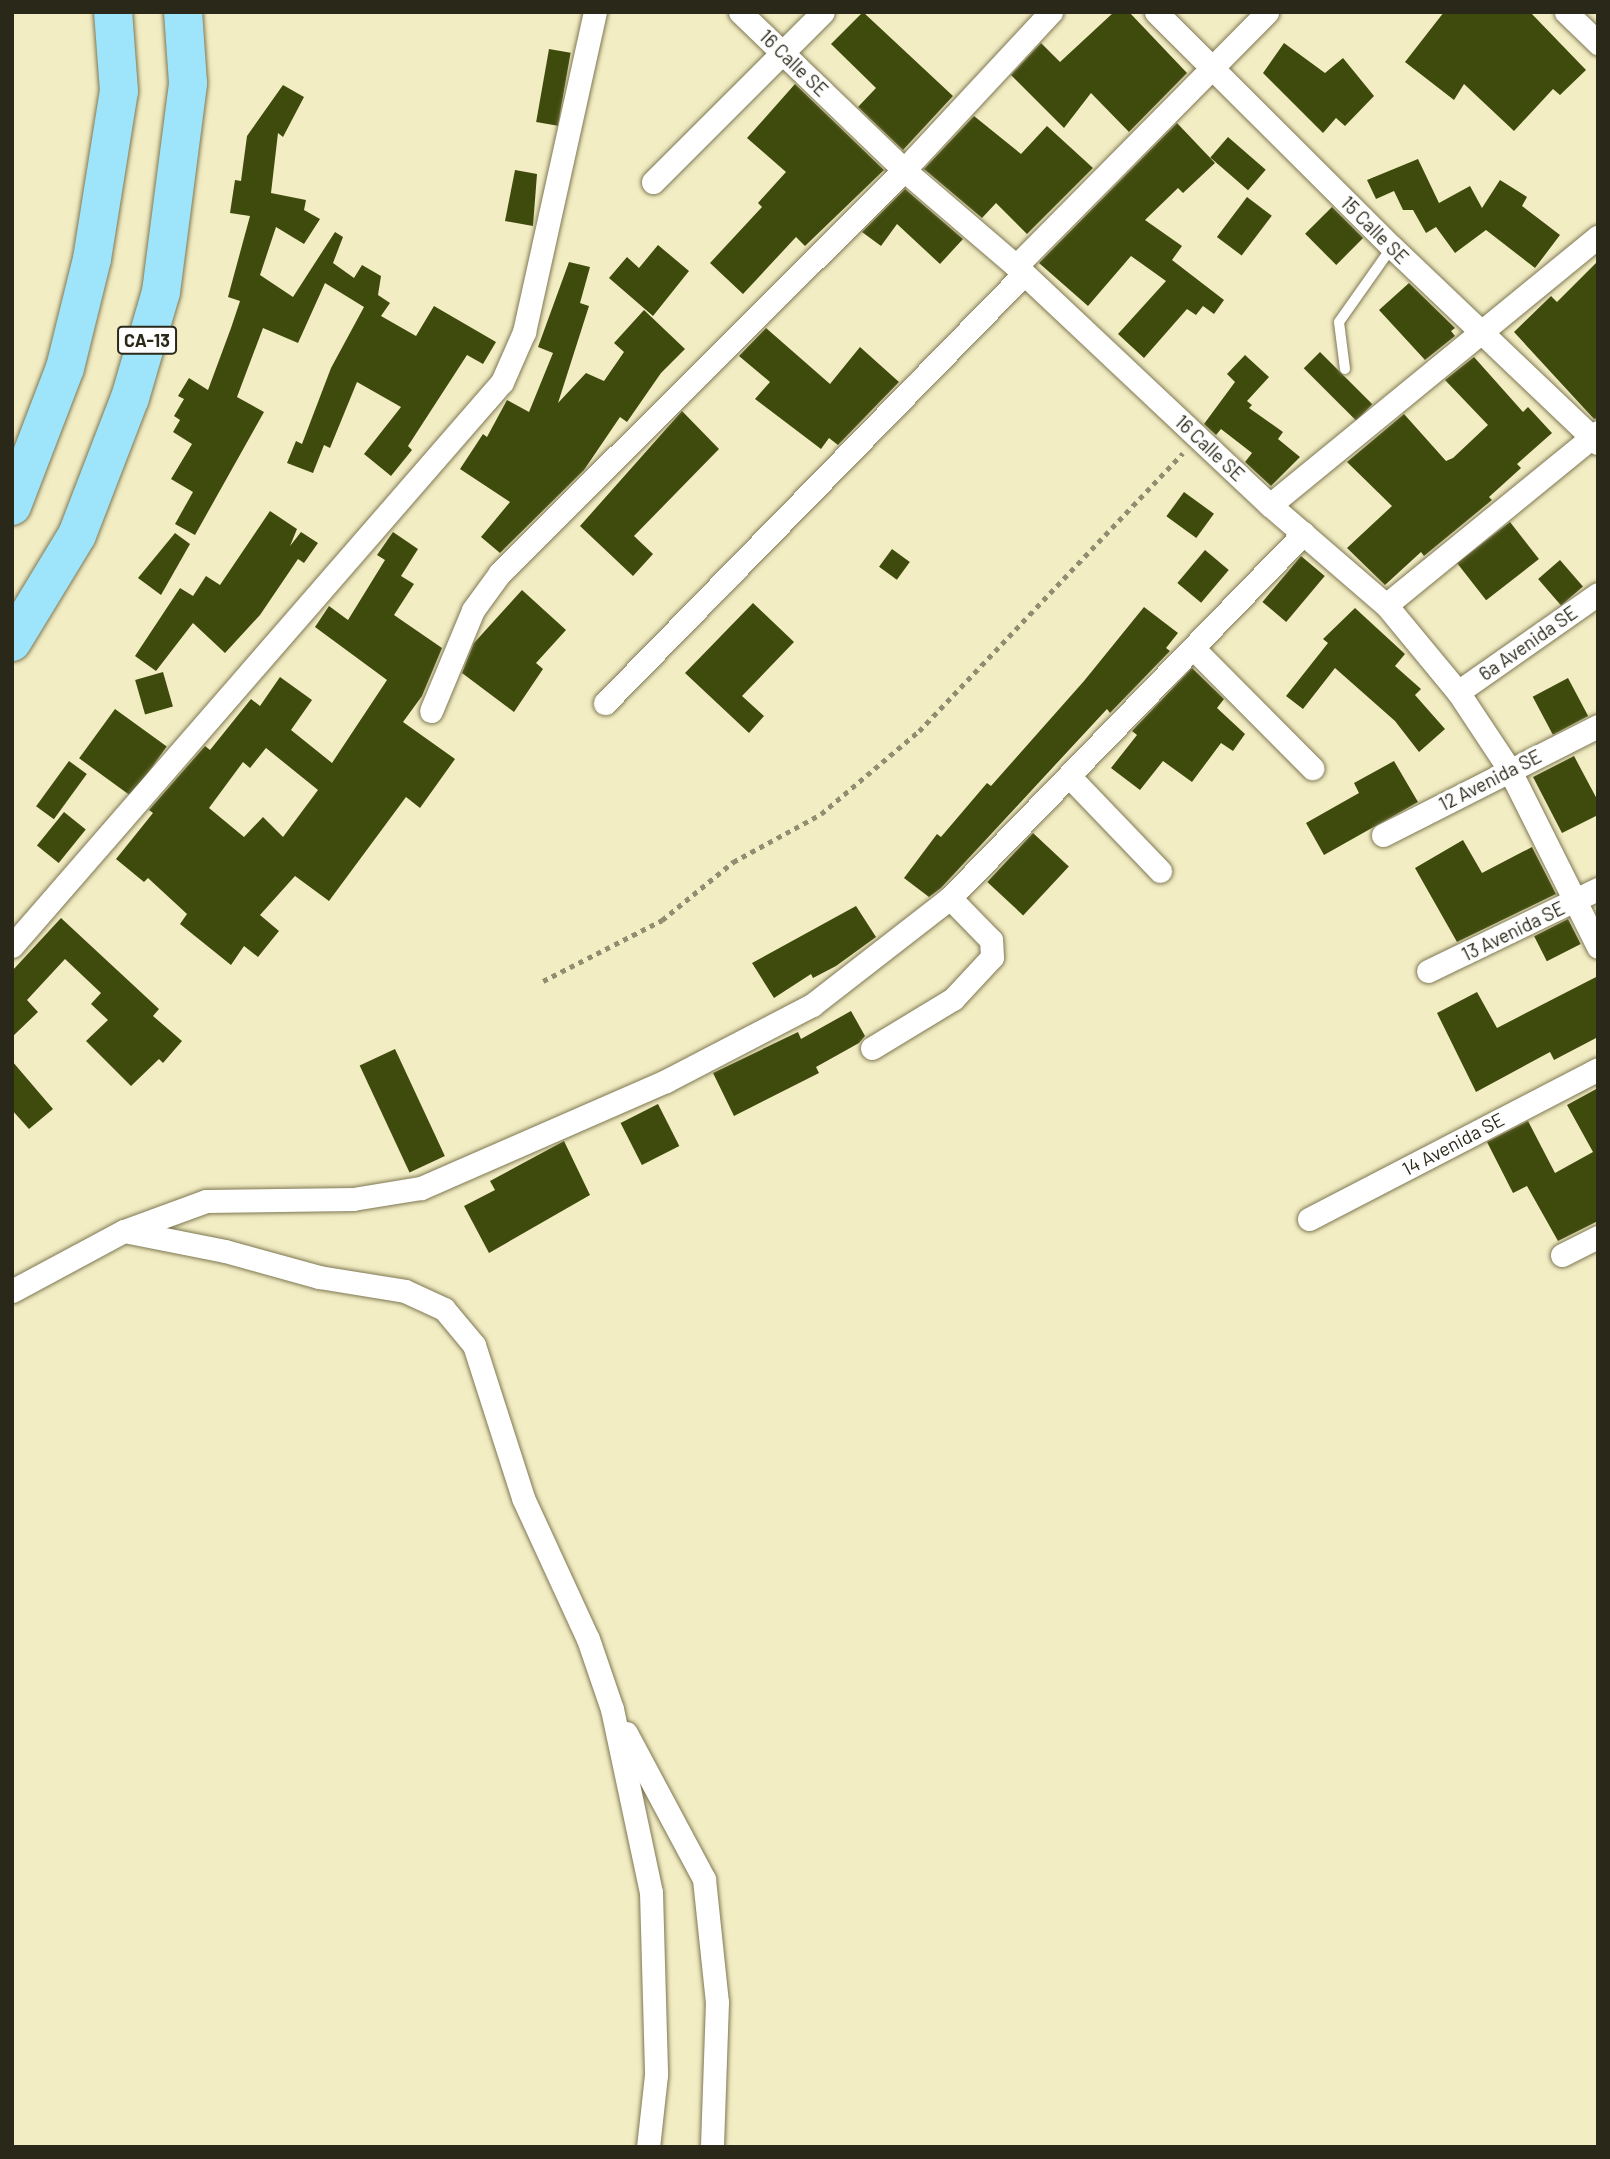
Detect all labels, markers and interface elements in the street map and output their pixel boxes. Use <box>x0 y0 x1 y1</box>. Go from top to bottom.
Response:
street label: 16 Calle SE <box>755 25 833 101</box>
street label: 15 Calle SE <box>1336 191 1414 269</box>
road number: CA-13 <box>116 326 178 354</box>
street label: 16 Calle SE <box>1171 410 1249 486</box>
street label: 6a Avenida SE <box>1474 601 1582 685</box>
street label: 12 Avenida SE <box>1435 744 1545 816</box>
street label: 13 Avenida SE <box>1458 896 1568 966</box>
street label: 14 Avenida SE <box>1398 1108 1508 1180</box>

